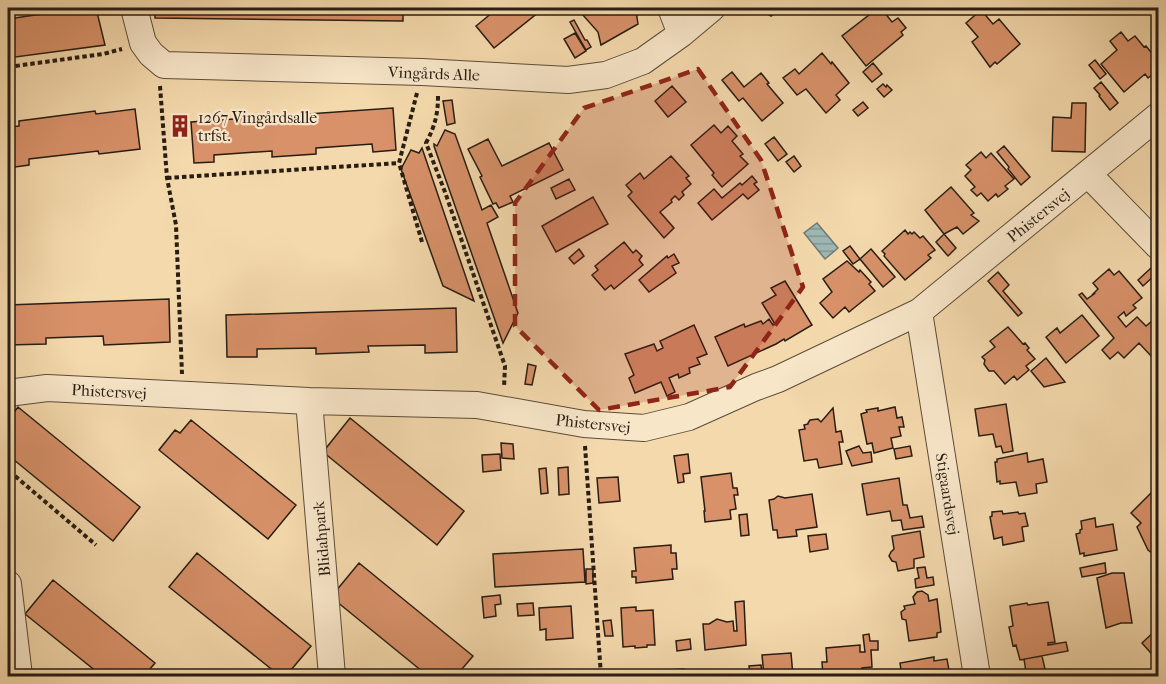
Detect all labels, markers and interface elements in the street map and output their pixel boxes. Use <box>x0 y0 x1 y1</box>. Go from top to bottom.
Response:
street label: Vingårds Alle <box>387 62 480 85</box>
place label: 1267 Vingårdsalle trfst. <box>198 108 317 145</box>
building icon: 1267 Vingårdsalle trfst. <box>167 113 193 139</box>
street label: Phistersvej <box>1003 184 1074 246</box>
street label: Phistersvej <box>71 380 147 403</box>
street label: Phistersvej <box>555 410 631 437</box>
street label: Stigaardsvej <box>932 452 963 537</box>
street label: Blidahpark <box>309 500 334 577</box>

